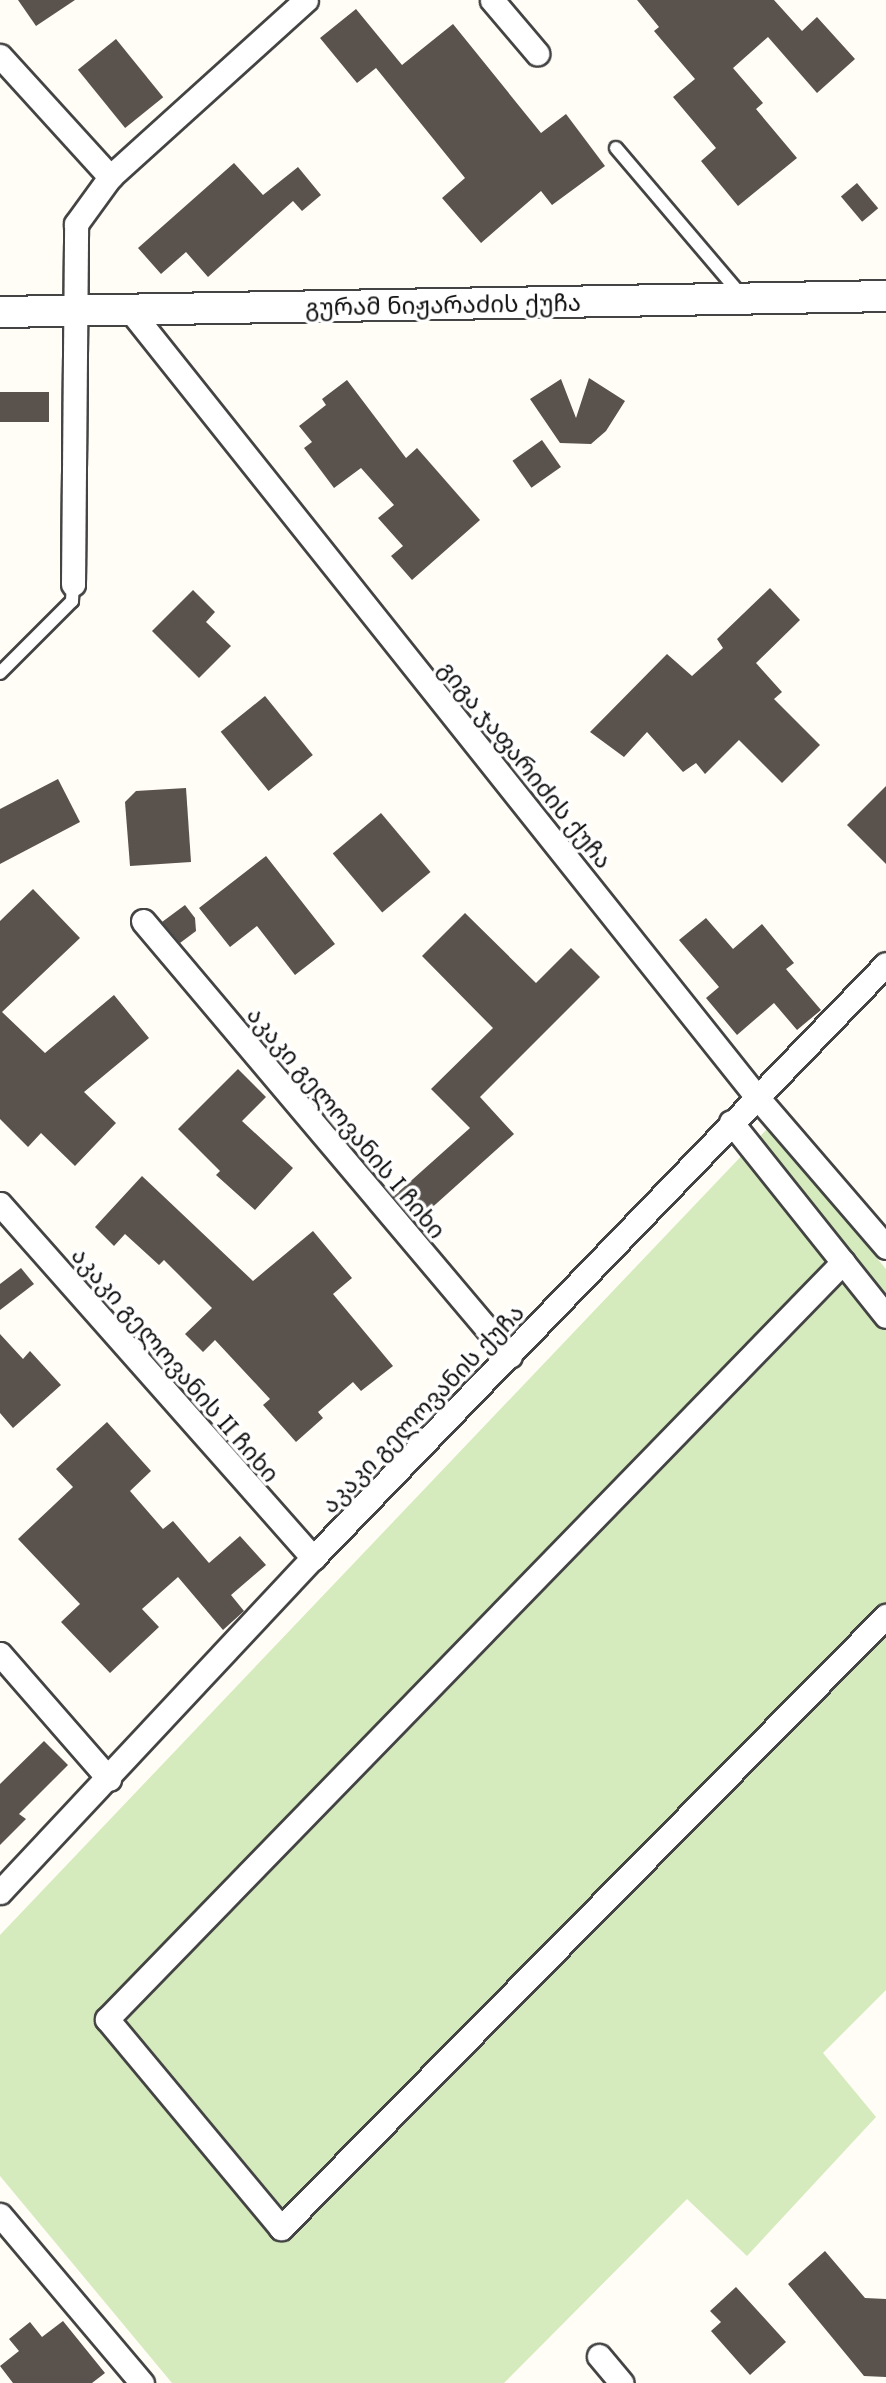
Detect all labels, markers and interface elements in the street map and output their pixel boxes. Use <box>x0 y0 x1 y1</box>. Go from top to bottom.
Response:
street label: გურამ ნიჟარაძის ქუჩა <box>305 287 581 321</box>
street label: გიგა ჯაფარიძის ქუჩა <box>433 654 619 874</box>
street label: აკაკი გელოვანის I ჩიხი <box>242 1000 452 1244</box>
street label: აკაკი გელოვანის II ჩიხი <box>66 1241 286 1487</box>
street label: აკაკი გელოვანის ქუჩა <box>315 1298 529 1518</box>

